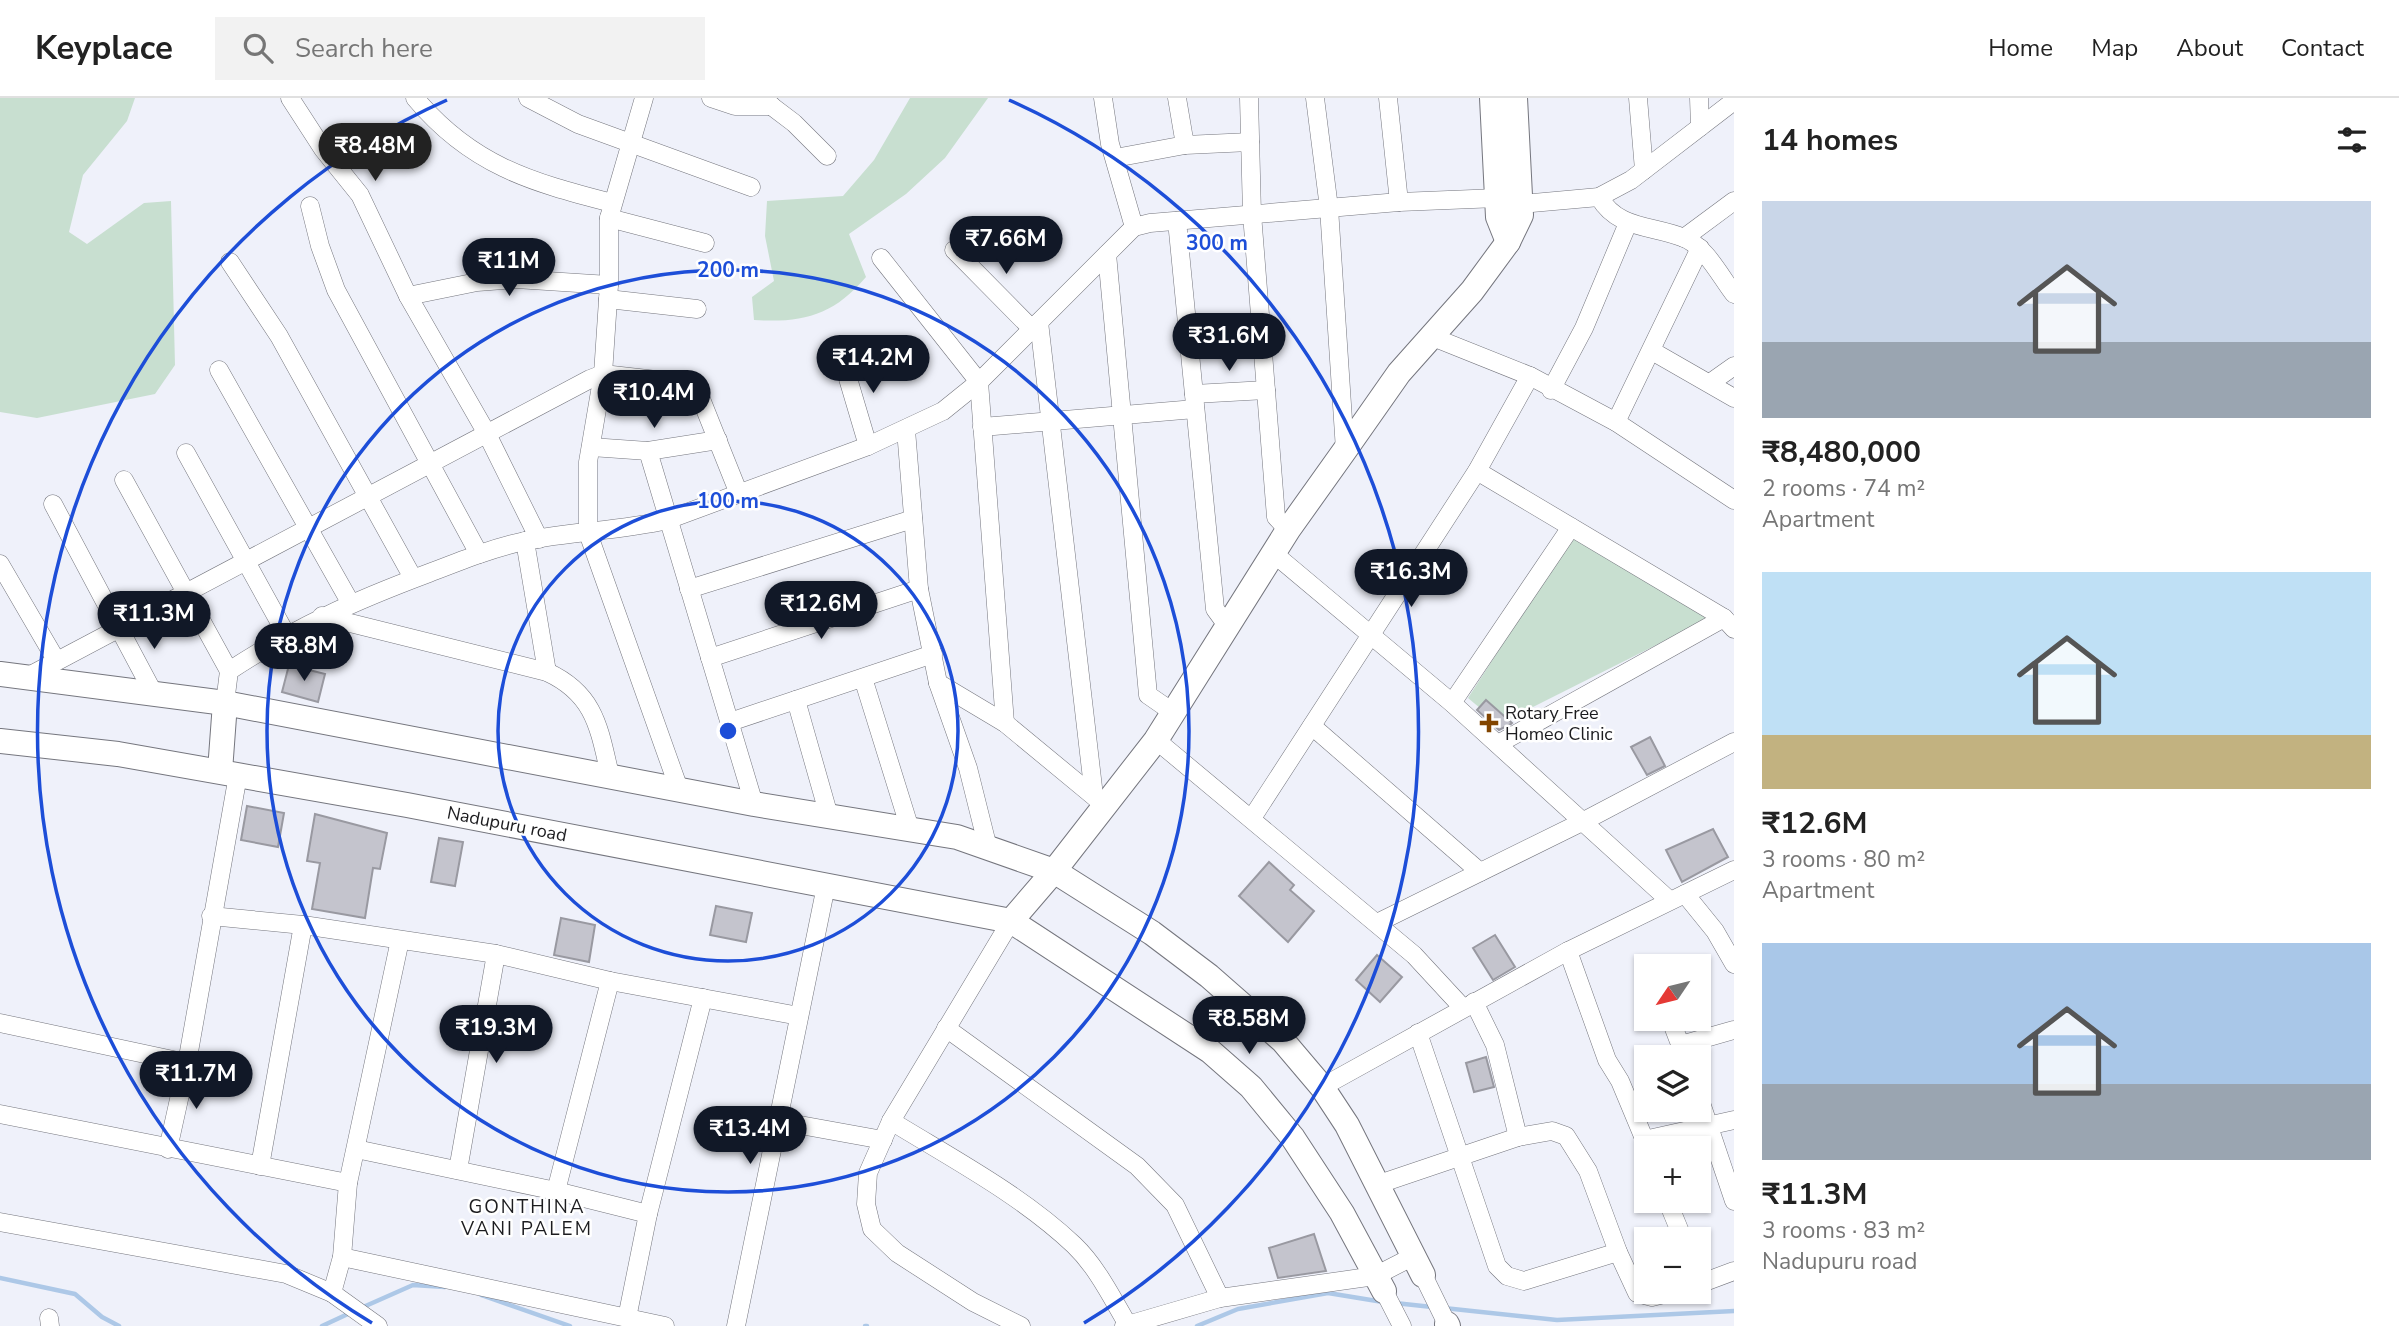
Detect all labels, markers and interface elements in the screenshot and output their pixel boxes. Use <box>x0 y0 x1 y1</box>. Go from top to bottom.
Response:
search box <box>215 17 705 80</box>
text: Keyplace <box>35 26 173 71</box>
icon: search <box>239 29 277 67</box>
text: Search here <box>295 31 433 66</box>
text: Home <box>1988 32 2053 64</box>
text: Map <box>2091 32 2138 64</box>
text: About <box>2176 32 2243 64</box>
text: Contact <box>2281 32 2364 64</box>
text: 14 homes <box>1762 120 1898 161</box>
icon: filters <box>2333 121 2371 159</box>
pin: ₹8.48M <box>318 123 432 183</box>
text: ₹8.48M <box>335 130 415 161</box>
pin: ₹7.66M <box>949 216 1063 276</box>
text: ₹7.66M <box>966 223 1046 254</box>
text: 300 m <box>1186 229 1248 257</box>
pin: ₹11M <box>468 238 550 298</box>
text: ₹11M <box>478 245 540 276</box>
icon: home <box>2004 246 2130 372</box>
text: 200 m <box>697 256 759 284</box>
pin: ₹31.6M <box>1172 314 1286 373</box>
text: ₹31.6M <box>1189 320 1269 351</box>
pin: ₹14.2M <box>816 336 930 395</box>
text: ₹14.2M <box>833 342 913 373</box>
pin: ₹10.4M <box>597 370 711 430</box>
text: ₹10.4M <box>614 377 694 408</box>
text: ₹8,480,000 <box>1762 432 1921 473</box>
text: 2 rooms · 74 m² <box>1762 473 1925 504</box>
text: 100 m <box>697 487 759 515</box>
text: Apartment <box>1762 504 1874 535</box>
pin: ₹16.3M <box>1354 550 1468 609</box>
text: ₹16.3M <box>1371 556 1451 587</box>
pin: ₹12.6M <box>764 582 878 641</box>
text: ₹12.6M <box>781 588 861 619</box>
pin: ₹11.3M <box>97 592 211 651</box>
text: ₹11.3M <box>114 598 194 629</box>
icon: home <box>2004 617 2130 743</box>
pin: ₹8.8M <box>255 624 353 683</box>
text: ₹8.8M <box>270 630 338 661</box>
place label: Rotary Free Homeo Clinic <box>1505 701 1613 746</box>
marker: Rotary Free Homeo Clinic <box>1479 713 1499 733</box>
centre of rings <box>716 719 740 743</box>
street label: Nadupuru road <box>445 801 569 847</box>
text: ₹12.6M <box>1762 803 1867 844</box>
text: 3 rooms · 80 m² <box>1762 844 1925 875</box>
text: Apartment <box>1762 875 1874 906</box>
north arrow <box>1634 954 1712 1031</box>
map controls <box>1634 954 1711 1304</box>
icon: home <box>2004 988 2130 1114</box>
pin: ₹8.58M <box>1192 996 1306 1056</box>
text: ₹8.58M <box>1209 1003 1289 1034</box>
pin: ₹19.3M <box>439 1006 553 1065</box>
text: ₹19.3M <box>456 1012 536 1043</box>
button: layers <box>1634 1045 1711 1122</box>
pin: ₹11.7M <box>139 1052 253 1111</box>
text: ₹11.7M <box>156 1058 236 1089</box>
pin: ₹13.4M <box>693 1107 807 1166</box>
text: ₹13.4M <box>710 1113 790 1144</box>
button: + <box>1634 1136 1711 1213</box>
text: ₹11.3M <box>1762 1174 1867 1215</box>
district label: GONTHINA VANI PALEM <box>460 1194 593 1242</box>
text: 3 rooms · 83 m² <box>1762 1215 1925 1246</box>
button: − <box>1634 1227 1711 1304</box>
text: Nadupuru road <box>1762 1246 1917 1277</box>

